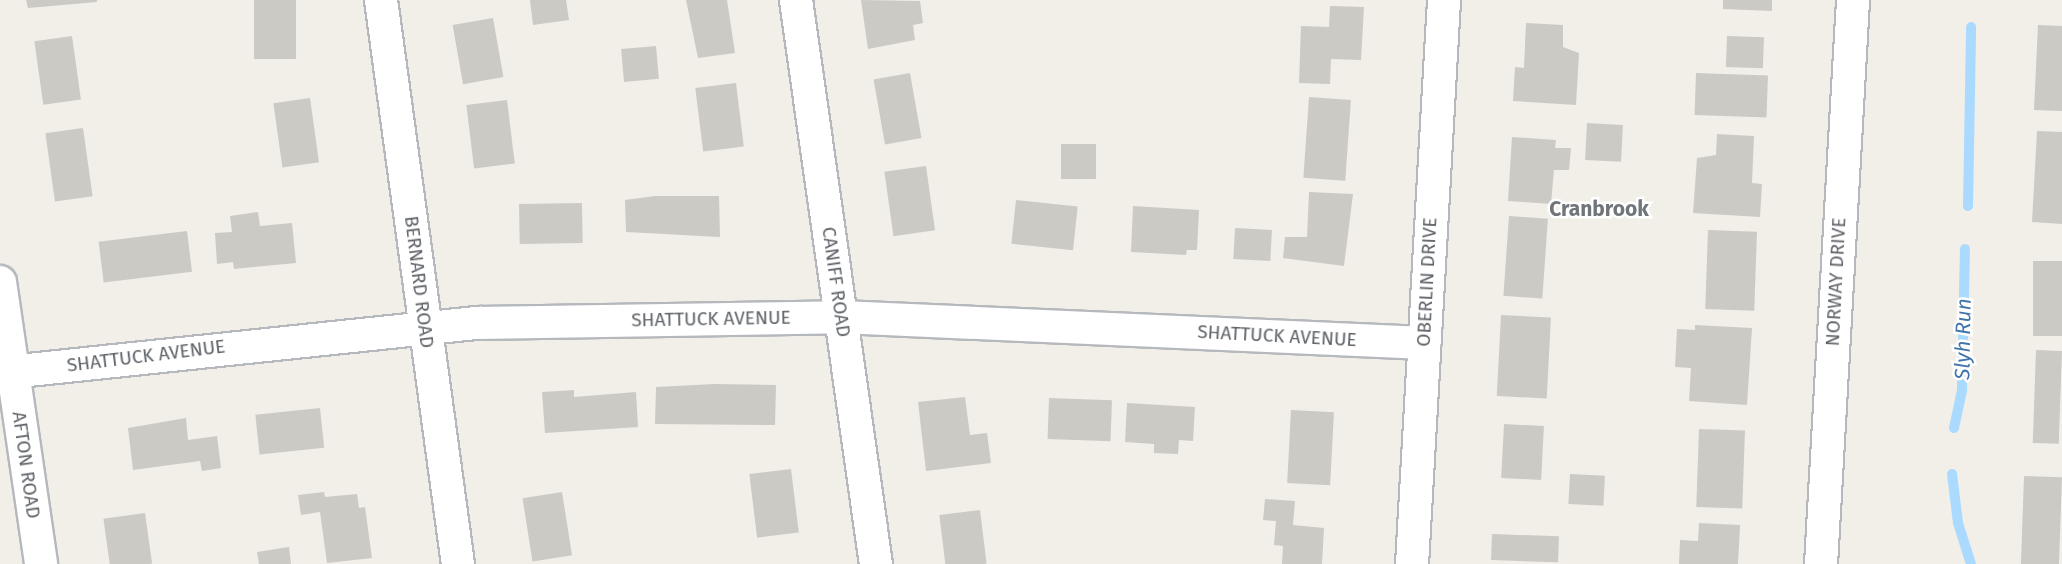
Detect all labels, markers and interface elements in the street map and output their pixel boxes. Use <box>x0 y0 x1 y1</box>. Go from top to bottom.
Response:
district label: Cranbrook <box>1549 196 1649 222</box>
street label: BERNARD ROAD <box>400 214 438 350</box>
street label: OBERLIN DRIVE <box>1412 217 1442 347</box>
street label: NORWAY DRIVE <box>1821 217 1851 347</box>
street label: CANIFF ROAD <box>817 225 855 339</box>
water label: Slyh Run <box>1950 298 1976 380</box>
street label: SHATTUCK AVENUE <box>631 306 791 332</box>
street label: SHATTUCK AVENUE <box>1197 320 1357 352</box>
street label: SHATTUCK AVENUE <box>66 335 226 377</box>
street label: AFTON ROAD <box>7 410 45 520</box>

